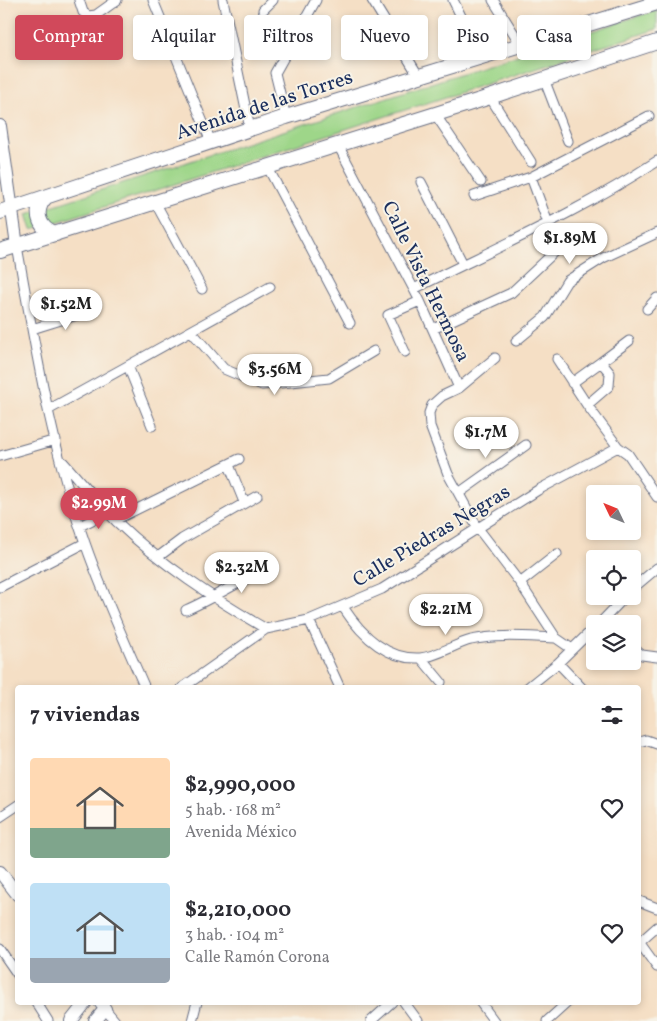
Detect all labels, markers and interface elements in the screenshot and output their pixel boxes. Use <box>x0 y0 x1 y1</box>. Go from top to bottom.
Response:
chip: Comprar <box>15 15 123 60</box>
chip: Alquilar <box>133 15 234 60</box>
chip: Filtros <box>244 15 331 60</box>
chip: Nuevo <box>341 15 428 60</box>
chip: Piso <box>438 15 507 60</box>
chip: Casa <box>517 15 591 60</box>
street label: Avenida de las Torres <box>173 64 357 148</box>
street label: Calle Vista Hermosa <box>374 197 476 367</box>
pin: $1.89M <box>529 222 611 265</box>
text: $1.89M <box>544 228 596 250</box>
pin: $1.52M <box>25 288 107 331</box>
text: $1.52M <box>40 294 92 316</box>
pin: $3.56M <box>234 354 316 396</box>
text: $3.56M <box>248 359 302 381</box>
pin: $1.7M <box>451 416 521 459</box>
text: $1.7M <box>465 422 507 444</box>
street label: Calle Piedras Negras <box>348 479 516 595</box>
north arrow <box>586 485 641 540</box>
map controls <box>586 485 641 670</box>
pin: $2.99M <box>58 488 140 530</box>
text: $2.99M <box>72 493 127 515</box>
button: locate <box>586 550 641 605</box>
pin: $2.32M <box>201 552 283 594</box>
text: $2.32M <box>215 557 269 579</box>
pin: $2.21M <box>405 594 487 636</box>
text: $2.21M <box>420 599 472 621</box>
button: layers <box>586 615 641 670</box>
text: 7 viviendas <box>30 701 140 730</box>
icon: filters <box>598 701 626 729</box>
text: $2,990,000 <box>185 771 295 800</box>
icon: home <box>70 778 130 838</box>
icon: heart <box>598 794 626 822</box>
text: 5 hab. · 168 m² <box>185 800 281 822</box>
text: Avenida México <box>185 822 297 844</box>
text: $2,210,000 <box>185 896 291 925</box>
icon: home <box>70 903 130 963</box>
icon: heart <box>598 919 626 947</box>
text: 3 hab. · 104 m² <box>185 925 284 947</box>
text: Calle Ramón Corona <box>185 947 330 969</box>

